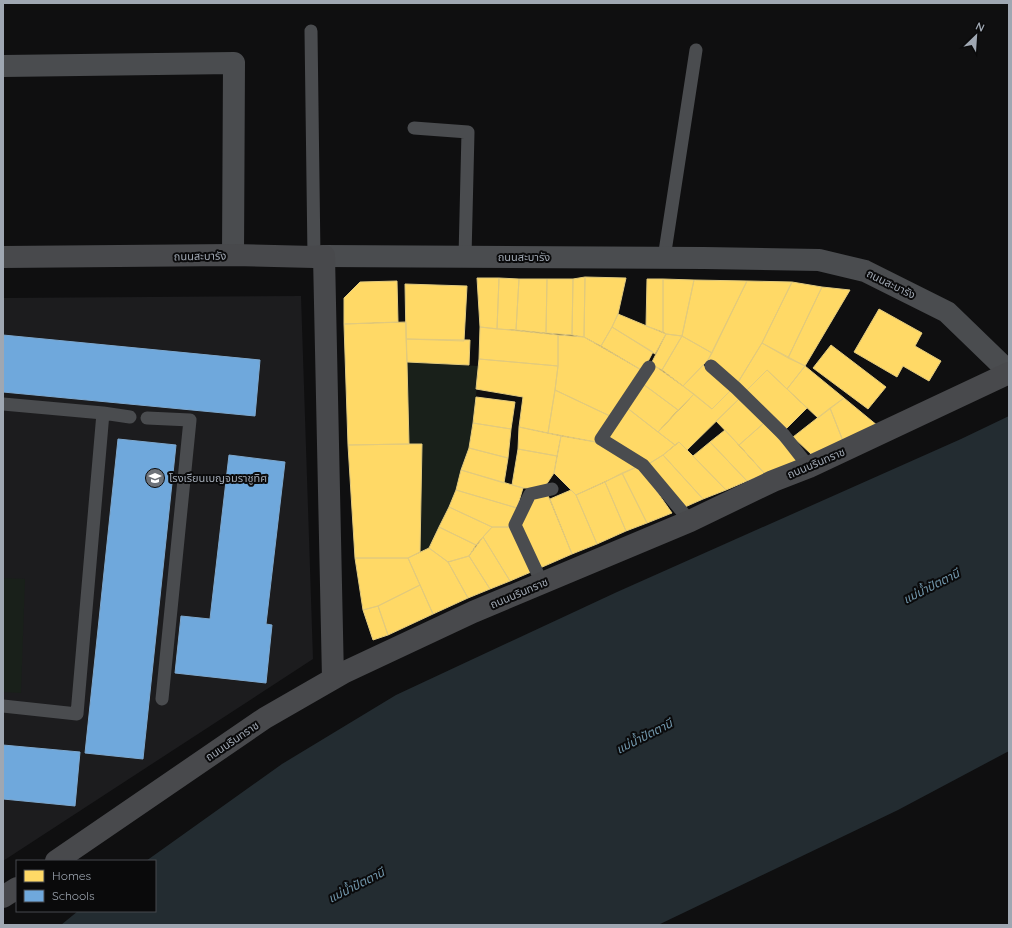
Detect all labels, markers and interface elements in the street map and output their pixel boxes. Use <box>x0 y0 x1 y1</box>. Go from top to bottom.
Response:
north arrow <box>956 16 996 56</box>
text: N <box>974 19 987 35</box>
street label: ถนนสะบารัง <box>174 249 226 263</box>
street label: ถนนสะบารัง <box>498 250 550 264</box>
street label: ถนนสะบารัง <box>864 266 918 302</box>
street label: ถนนนรินทราช <box>785 445 847 481</box>
school or university icon: โรงเรียนเบญจมราชูทิศ <box>144 467 166 489</box>
place label: โรงเรียนเบญจมราชูทิศ <box>169 471 267 485</box>
water label: แม่น้ำปัตตานี <box>900 564 963 607</box>
street label: ถนนนรินทราช <box>488 575 550 611</box>
water label: แม่น้ำปัตตานี <box>613 714 676 757</box>
street label: ถนนนรินทราช <box>203 718 261 764</box>
legend <box>16 860 156 912</box>
water label: แม่น้ำปัตตานี <box>325 863 388 906</box>
text: Homes <box>52 868 92 883</box>
text: Schools <box>52 888 95 903</box>

